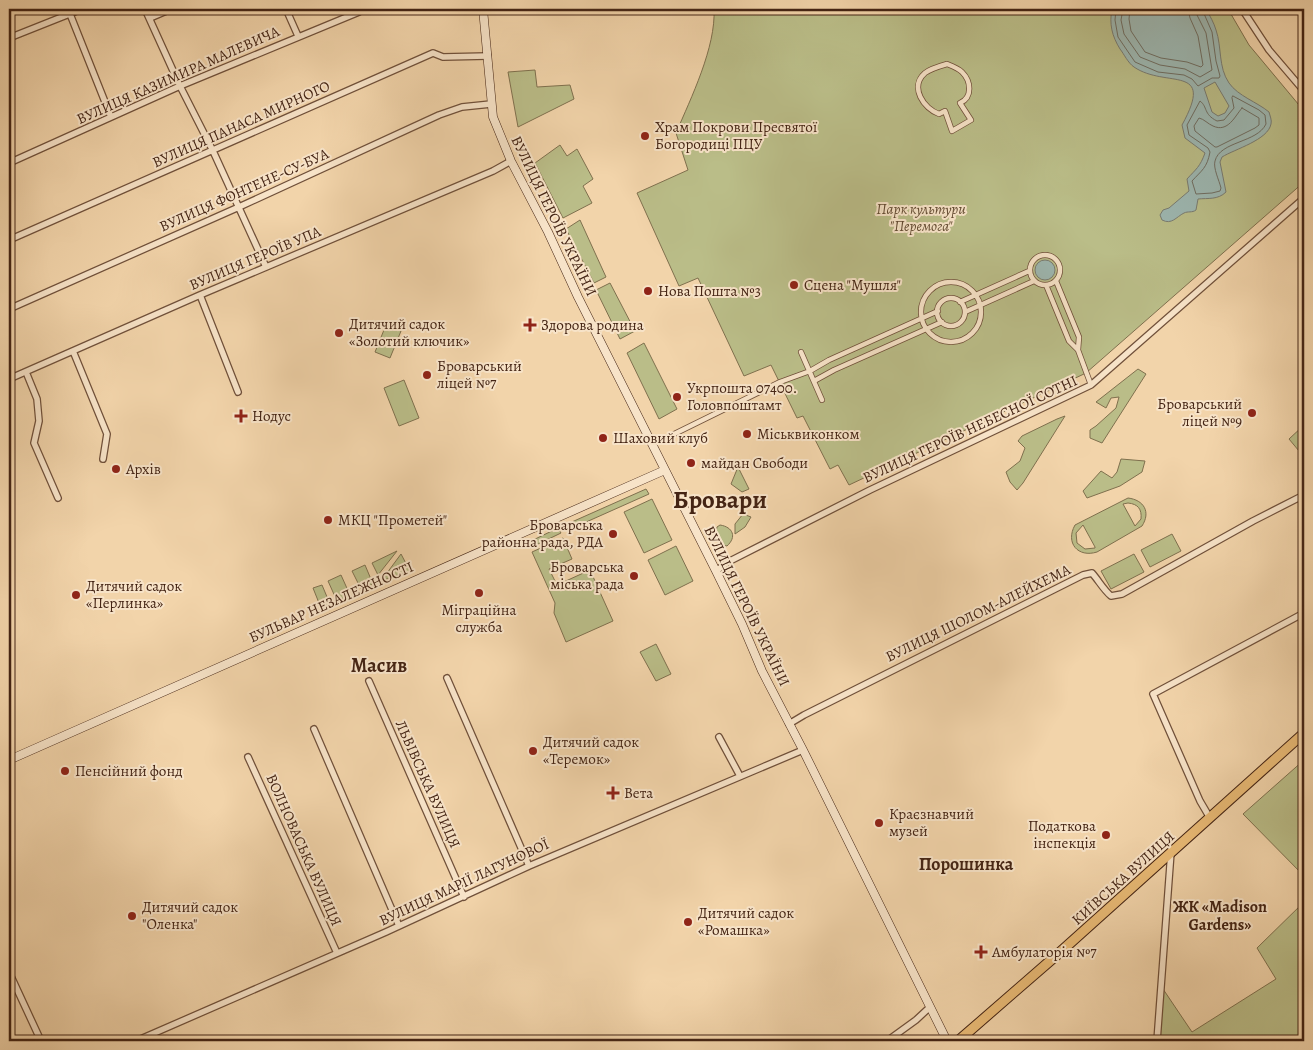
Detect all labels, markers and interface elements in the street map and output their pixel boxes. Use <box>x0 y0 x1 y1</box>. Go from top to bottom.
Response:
street label: ВУЛИЦЯ КАЗИМИРА МАЛЕВИЧА <box>73 21 283 129</box>
street label: ВУЛИЦЯ ПАНАСА МИРНОГО <box>149 76 333 172</box>
place label: Храм Покрови Пресвятої Богородиці ПЦУ <box>655 117 817 154</box>
marker: Храм Покрови Пресвятої Богородиці ПЦУ <box>639 130 651 142</box>
street label: ВУЛИЦЯ ГЕРОЇВ УКРАЇНИ <box>506 132 602 300</box>
street label: ВУЛИЦЯ ФОНТЕНЕ-СУ-БУА <box>156 144 332 236</box>
park label: Парк культури "Перемога" <box>876 199 966 236</box>
street label: ВУЛИЦЯ ГЕРОЇВ УПА <box>186 221 324 295</box>
place label: Сцена "Мушля" <box>804 275 901 295</box>
marker: Сцена "Мушля" <box>788 279 800 291</box>
place label: Нова Пошта №3 <box>658 281 761 301</box>
marker: Нова Пошта №3 <box>642 285 654 297</box>
place label: Дитячий садок «Золотий ключик» <box>349 314 470 351</box>
place label: Здорова родина <box>541 315 644 335</box>
marker: Здорова родина <box>523 318 537 332</box>
marker: Дитячий садок «Золотий ключик» <box>333 327 345 339</box>
place label: Броварський ліцей №7 <box>437 356 522 393</box>
marker: Броварський ліцей №7 <box>421 369 433 381</box>
street label: ВУЛИЦЯ ГЕРОЇВ НЕБЕСНОЇ СОТНІ <box>859 370 1081 488</box>
place label: Укрпошта 07400. Головпоштамт <box>687 378 797 415</box>
marker: Укрпошта 07400. Головпоштамт <box>671 391 683 403</box>
place label: Броварський ліцей №9 <box>1157 394 1242 431</box>
place label: Нодус <box>252 406 291 426</box>
marker: Броварський ліцей №9 <box>1246 407 1258 419</box>
marker: Нодус <box>234 409 248 423</box>
place label: Міськвиконком <box>757 424 859 444</box>
place label: Шаховий клуб <box>613 428 708 448</box>
marker: Міськвиконком <box>741 428 753 440</box>
marker: Шаховий клуб <box>597 432 609 444</box>
place label: майдан Свободи <box>701 453 808 473</box>
marker: майдан Свободи <box>685 457 697 469</box>
place label: Архів <box>125 459 161 479</box>
marker: Архів <box>110 463 122 475</box>
district label: Бровари <box>673 483 767 517</box>
place label: МКЦ "Прометей" <box>338 510 447 530</box>
marker: МКЦ "Прометей" <box>322 514 334 526</box>
place label: Броварська районна рада, РДА <box>482 515 603 552</box>
street label: ВУЛИЦЯ ГЕРОЇВ УКРАЇНИ <box>699 522 795 690</box>
marker: Броварська районна рада, РДА <box>607 528 619 540</box>
street label: БУЛЬВАР НЕЗАЛЕЖНОСТІ <box>246 557 416 647</box>
place label: Броварська міська рада <box>550 557 624 594</box>
street label: ВУЛИЦЯ ШОЛОМ-АЛЕЙХЕМА <box>882 559 1074 667</box>
marker: Броварська міська рада <box>628 570 640 582</box>
place label: Дитячий садок «Перлинка» <box>86 576 182 613</box>
marker: Міграційна служба <box>473 587 485 599</box>
marker: Дитячий садок «Перлинка» <box>70 589 82 601</box>
place label: Міграційна служба <box>442 600 517 637</box>
district label: Масив <box>351 652 407 679</box>
street label: ЛЬВІВСЬКА ВУЛИЦЯ <box>391 717 465 851</box>
place label: Дитячий садок «Теремок» <box>543 732 639 769</box>
marker: Дитячий садок «Теремок» <box>527 745 539 757</box>
place label: Пенсійний фонд <box>75 761 183 781</box>
marker: Пенсійний фонд <box>59 765 71 777</box>
street label: ВОЛНОВАСЬКА ВУЛИЦЯ <box>261 771 347 929</box>
place label: Вета <box>624 783 653 803</box>
marker: Вета <box>606 786 620 800</box>
place label: Краєзнавчий музей <box>889 804 974 841</box>
place label: Податкова інспекція <box>1028 816 1096 853</box>
marker: Краєзнавчий музей <box>873 817 885 829</box>
street label: КИЇВСЬКА ВУЛИЦЯ <box>1067 826 1179 930</box>
marker: Податкова інспекція <box>1100 829 1112 841</box>
street label: ВУЛИЦЯ МАРІЇ ЛАГУНОВОЇ <box>376 834 552 930</box>
district label: Порошинка <box>919 852 1014 876</box>
district label: ЖК «Madison Gardens» <box>1173 896 1267 936</box>
place label: Дитячий садок "Оленка" <box>142 897 238 934</box>
place label: Дитячий садок «Ромашка» <box>698 903 794 940</box>
marker: Дитячий садок "Оленка" <box>126 910 138 922</box>
marker: Дитячий садок «Ромашка» <box>682 916 694 928</box>
place label: Амбулаторія №7 <box>991 942 1097 962</box>
marker: Амбулаторія №7 <box>974 945 988 959</box>

